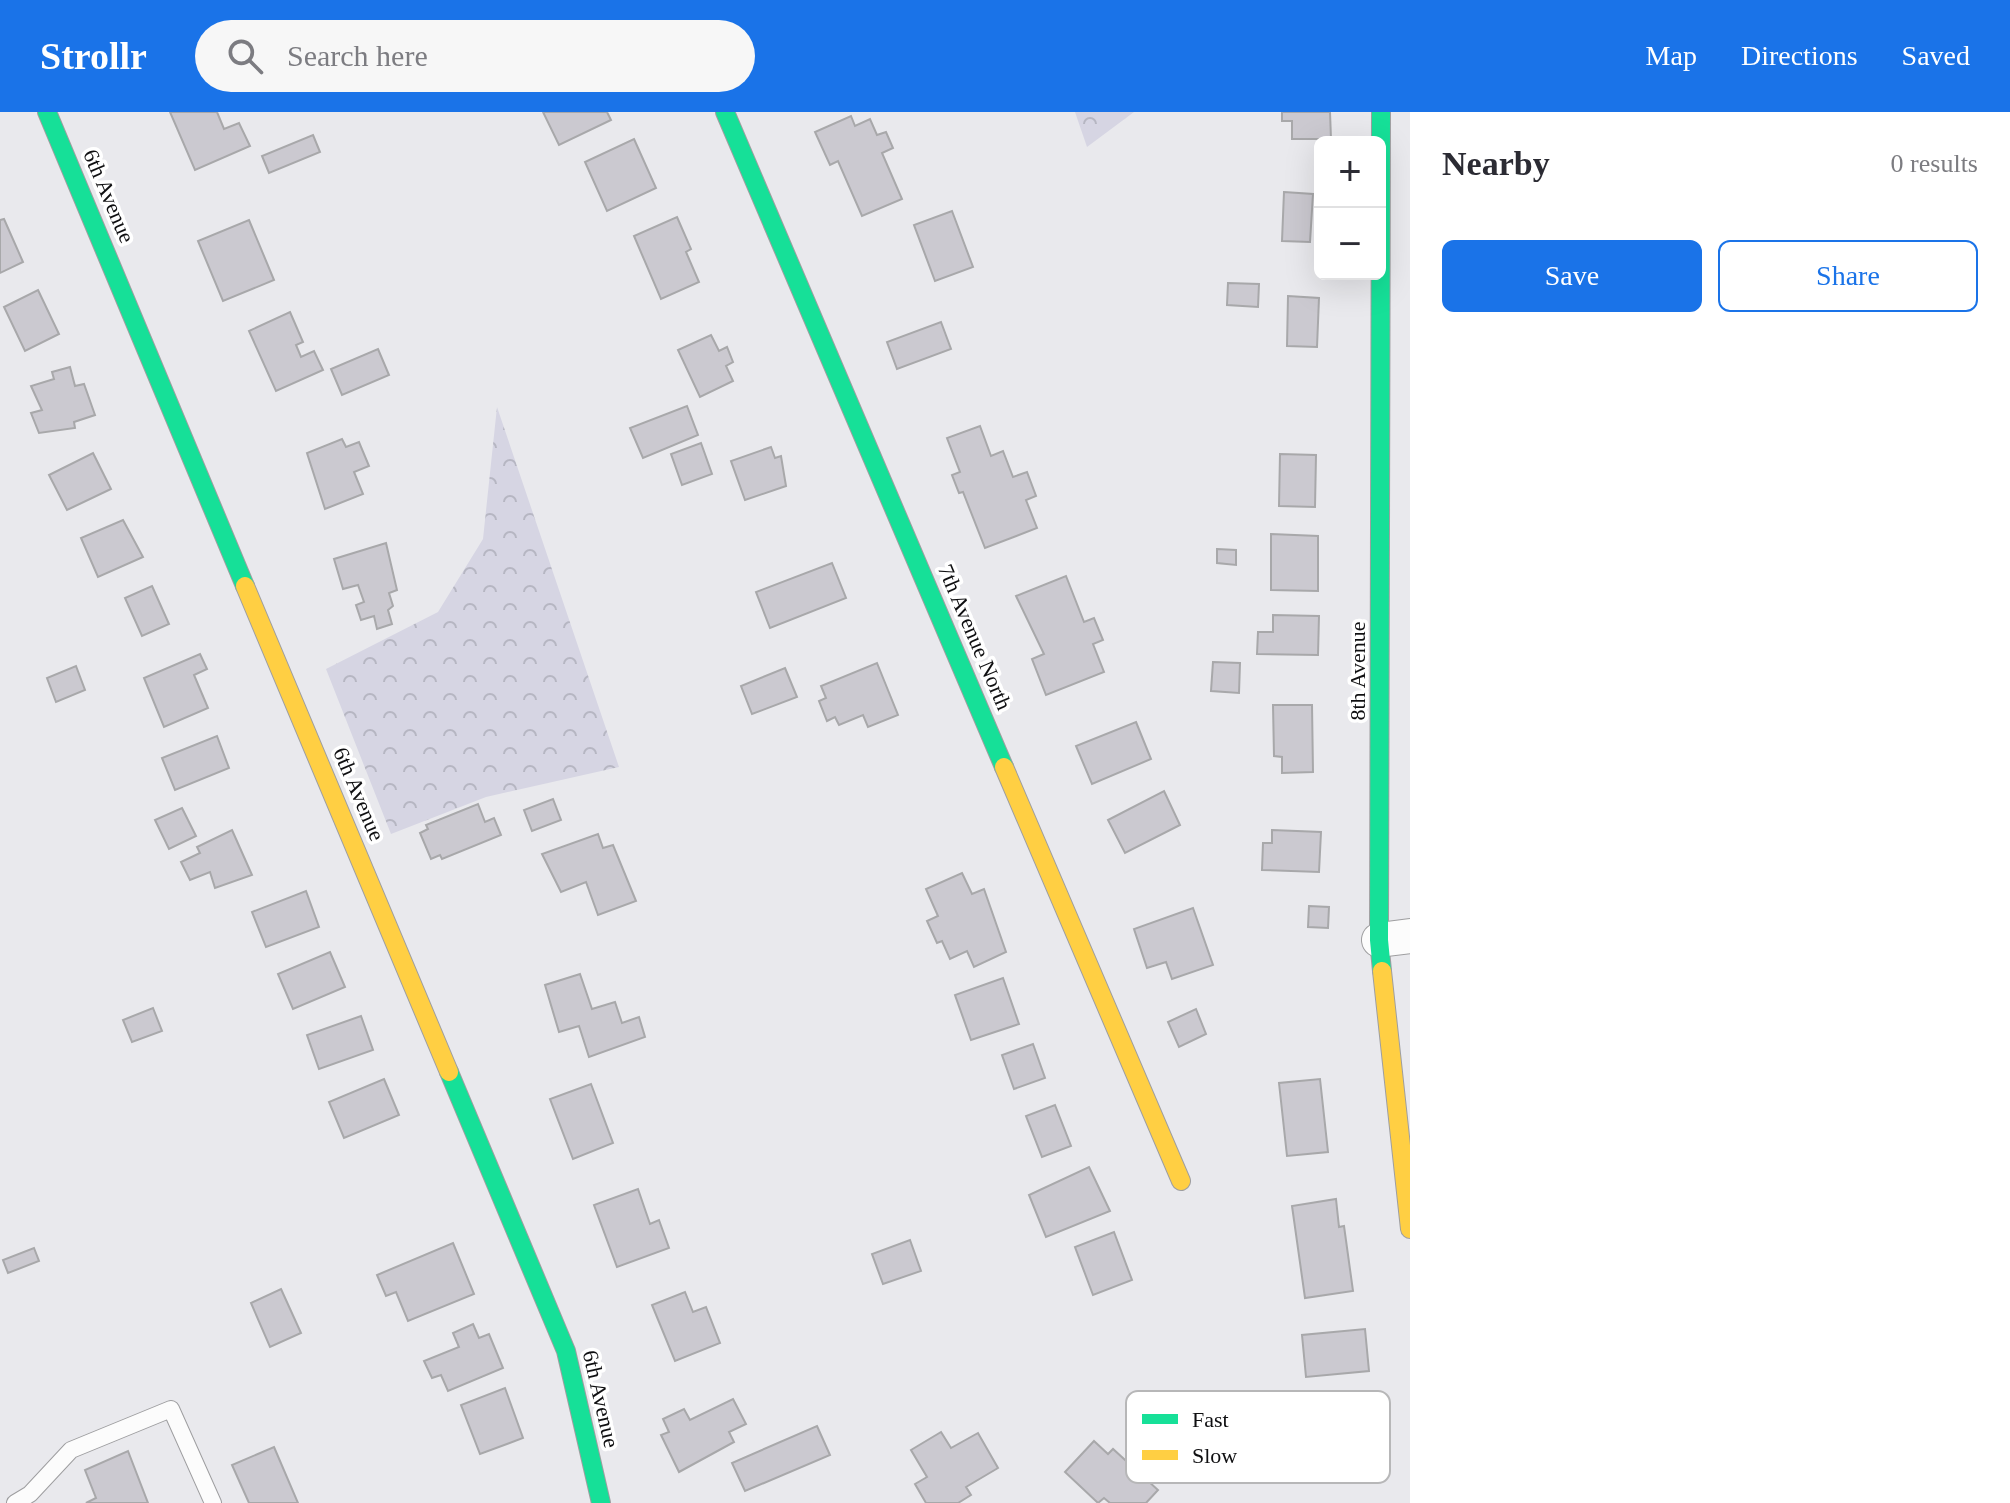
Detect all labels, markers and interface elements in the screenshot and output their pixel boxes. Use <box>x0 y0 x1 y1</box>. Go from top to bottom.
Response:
search box <box>195 20 755 92</box>
icon: search <box>223 34 267 78</box>
text: Strollr <box>40 35 147 77</box>
text: Search here <box>287 39 428 72</box>
text: Map <box>1646 40 1697 71</box>
text: Directions <box>1741 40 1858 71</box>
text: Saved <box>1902 40 1970 71</box>
map controls <box>1314 136 1386 280</box>
button: + <box>1314 136 1386 208</box>
street label: 6th Avenue <box>78 145 140 247</box>
text: Nearby <box>1442 145 1550 182</box>
text: 0 results <box>1891 149 1978 178</box>
button: − <box>1314 208 1386 280</box>
button: Save <box>1442 240 1702 312</box>
button: Share <box>1718 240 1978 312</box>
street label: 7th Avenue North <box>933 560 1017 714</box>
street label: 8th Avenue <box>1345 621 1370 721</box>
street label: 6th Avenue <box>328 743 390 845</box>
street label: 6th Avenue <box>578 1348 624 1450</box>
legend <box>1126 1391 1390 1483</box>
text: Fast <box>1192 1407 1229 1432</box>
text: Slow <box>1192 1443 1237 1468</box>

